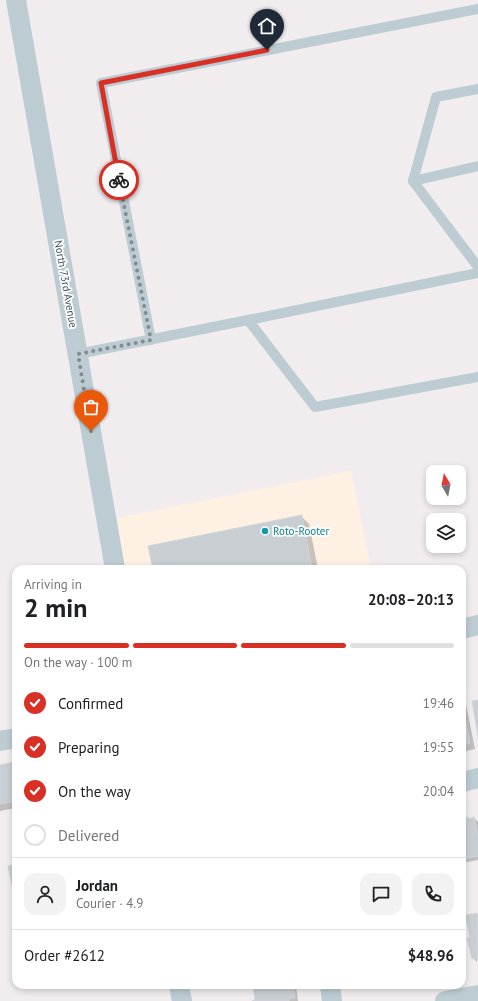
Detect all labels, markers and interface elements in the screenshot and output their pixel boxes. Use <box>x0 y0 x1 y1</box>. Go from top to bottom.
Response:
pin <box>250 9 284 50</box>
icon: home <box>256 15 278 37</box>
courier <box>99 160 139 200</box>
icon: bike <box>108 169 130 191</box>
street label: North 73rd Avenue <box>51 239 81 329</box>
pin <box>74 390 108 431</box>
icon: bag <box>80 396 102 418</box>
north arrow <box>426 465 466 505</box>
map controls <box>426 465 466 553</box>
button: layers <box>426 513 466 553</box>
place label: Roto-Rooter <box>273 524 329 538</box>
marker: Roto-Rooter <box>260 526 270 536</box>
text: Arriving in <box>24 576 82 593</box>
text: 20:08–20:13 <box>368 590 454 609</box>
text: 2 min <box>24 591 87 624</box>
text: On the way · 100 m <box>24 654 132 671</box>
icon: check <box>24 692 46 714</box>
text: Confirmed <box>58 694 123 713</box>
text: 19:46 <box>423 695 454 712</box>
icon: check <box>24 736 46 758</box>
text: Preparing <box>58 738 120 757</box>
text: 19:55 <box>423 739 454 756</box>
icon: check <box>24 780 46 802</box>
text: On the way <box>58 782 131 801</box>
text: 20:04 <box>423 783 454 800</box>
text: Delivered <box>58 826 119 845</box>
button: person <box>24 873 66 915</box>
button: chat <box>360 873 402 915</box>
button: phone <box>412 873 454 915</box>
text: Jordan <box>76 876 118 895</box>
text: Courier · 4.9 <box>76 895 143 912</box>
text: Order #2612 <box>24 946 105 965</box>
text: $48.96 <box>408 946 454 965</box>

